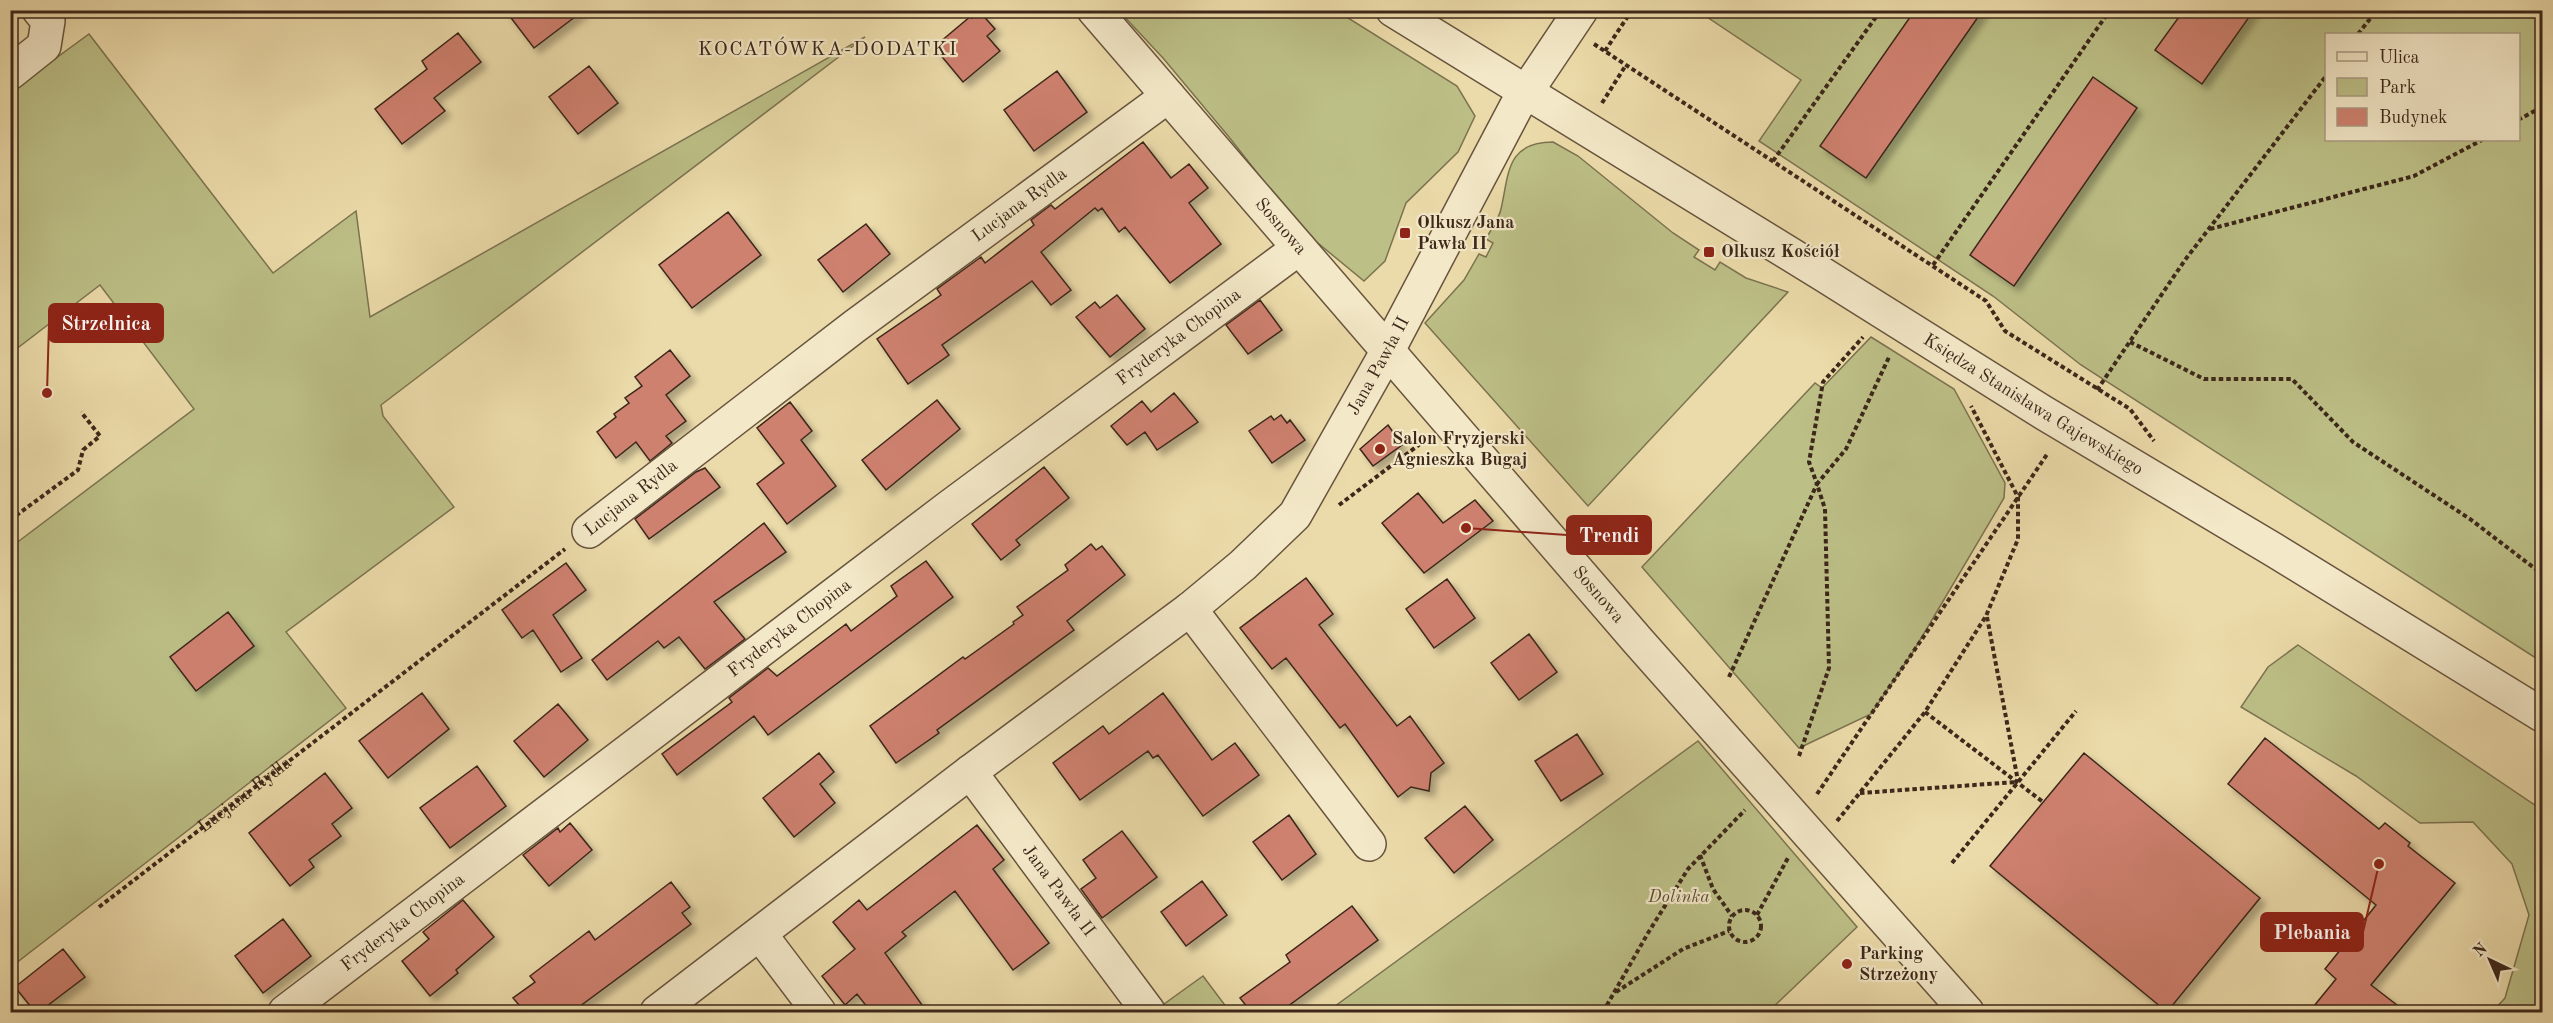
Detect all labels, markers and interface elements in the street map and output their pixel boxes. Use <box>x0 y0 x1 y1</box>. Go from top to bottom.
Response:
legend <box>2325 33 2520 141</box>
district label: KOCATÓWKA-DODATKI <box>698 36 958 60</box>
text: Ulica <box>2379 49 2420 67</box>
text: Park <box>2379 79 2416 97</box>
text: Budynek <box>2379 109 2447 127</box>
street label: Lucjana Rydla <box>969 164 1070 246</box>
street label: Sosnowa <box>1252 195 1310 259</box>
place label: Olkusz Jana Pawła II <box>1417 214 1514 253</box>
marker: Olkusz Jana Pawła II <box>1398 226 1412 240</box>
place label: Olkusz Kościół <box>1721 243 1840 261</box>
marker: Olkusz Kościół <box>1702 245 1716 259</box>
street label: Fryderyka Chopina <box>1113 285 1244 389</box>
callout: Strzelnica <box>49 304 163 342</box>
street label: Jana Pawła II <box>1344 314 1413 418</box>
text: Strzelnica <box>61 315 151 335</box>
street label: Księdza Stanisława Gajewskiego <box>1920 331 2146 479</box>
place label: Salon Fryzjerski Agnieszka Bugaj <box>1392 430 1527 469</box>
marker: Salon Fryzjerski Agnieszka Bugaj <box>1373 442 1387 456</box>
street label: Lucjana Rydla <box>581 456 681 540</box>
callout: Trendi <box>1567 516 1651 554</box>
text: Trendi <box>1579 527 1639 547</box>
street label: Sosnowa <box>1569 563 1627 627</box>
street label: Fryderyka Chopina <box>725 576 855 681</box>
street label: Lucjana Rydla <box>195 753 295 836</box>
street label: Jana Pawła II <box>1019 841 1098 940</box>
street label: Fryderyka Chopina <box>338 870 468 975</box>
park label: Dolinka <box>1647 888 1710 906</box>
callout: Plebania <box>2261 913 2363 951</box>
text: Plebania <box>2273 924 2351 944</box>
north arrow <box>2460 930 2520 990</box>
text: N <box>2471 940 2491 961</box>
place label: Parking Strzeżony <box>1859 945 1938 984</box>
marker: Parking Strzeżony <box>1840 957 1854 971</box>

